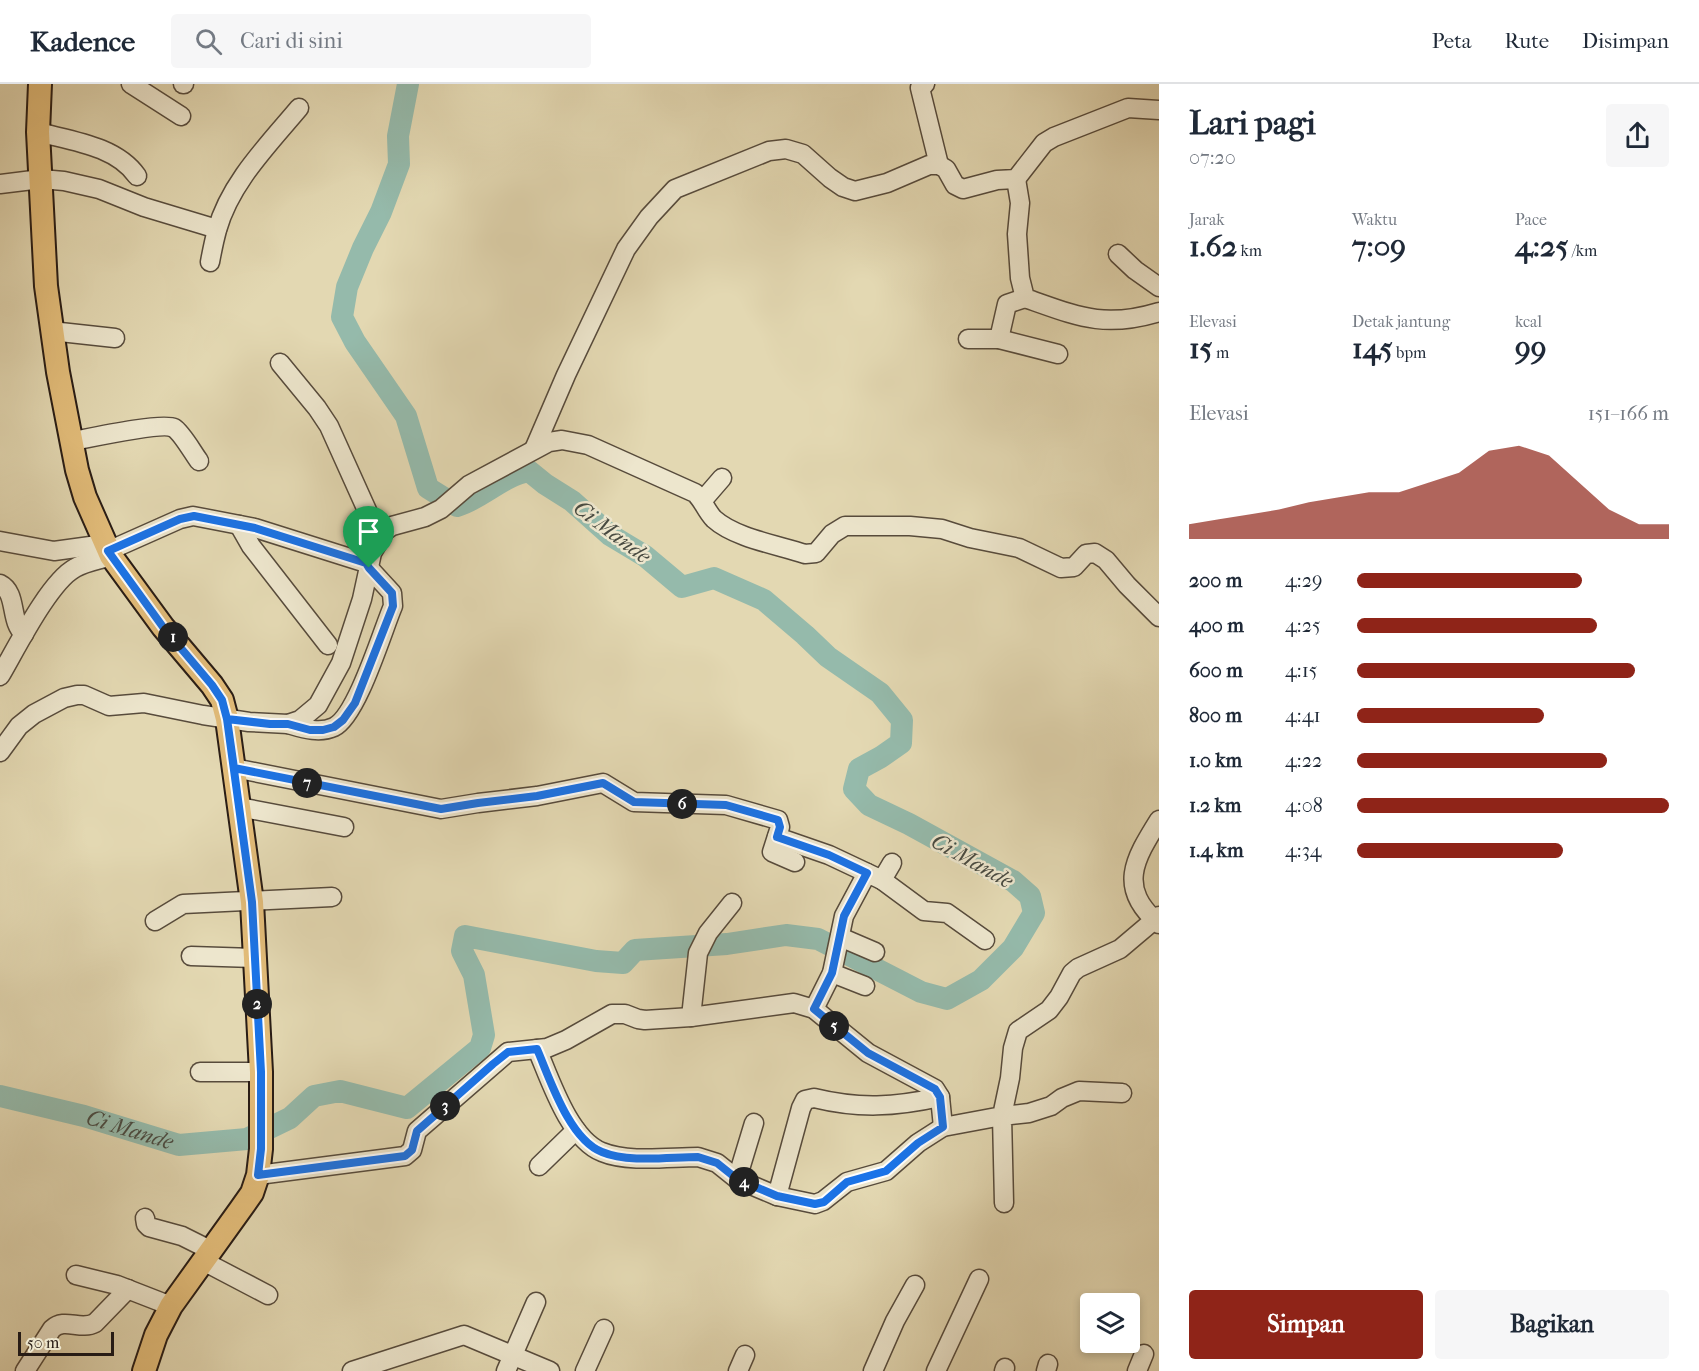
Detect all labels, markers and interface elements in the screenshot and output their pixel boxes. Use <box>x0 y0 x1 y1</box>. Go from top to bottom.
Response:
search box <box>171 14 591 68</box>
text: Kadence <box>30 25 135 58</box>
icon: search <box>192 25 225 58</box>
text: Cari di sini <box>240 28 343 54</box>
text: Peta <box>1432 29 1471 53</box>
text: Rute <box>1504 29 1549 53</box>
text: Disimpan <box>1582 29 1669 53</box>
text: Lari pagi <box>1189 104 1316 143</box>
button: share <box>1606 104 1669 167</box>
text: 07:20 <box>1189 146 1236 169</box>
text: Jarak <box>1189 210 1225 229</box>
text: Waktu <box>1352 210 1397 229</box>
text: Pace <box>1515 210 1547 229</box>
text: 1.62 <box>1189 229 1237 264</box>
text: 7:09 <box>1352 229 1406 264</box>
text: 4:25 <box>1515 229 1568 264</box>
text: km <box>1237 241 1262 260</box>
text: /km <box>1568 241 1597 260</box>
text: Elevasi <box>1189 312 1237 331</box>
text: Detak jantung <box>1352 312 1450 331</box>
text: kcal <box>1515 312 1542 331</box>
text: 15 <box>1189 331 1213 366</box>
text: 145 <box>1352 331 1393 366</box>
text: 99 <box>1515 331 1546 366</box>
text: m <box>1213 343 1229 362</box>
text: bpm <box>1393 343 1426 362</box>
text: Elevasi <box>1189 402 1249 425</box>
text: 151–166 m <box>1588 402 1669 425</box>
water label: Ci Mande <box>569 495 656 570</box>
pin <box>343 506 394 568</box>
icon: arrive <box>352 515 385 548</box>
text: 200 m <box>1189 569 1242 592</box>
text: 4:29 <box>1285 569 1322 592</box>
text: 400 m <box>1189 614 1244 637</box>
text: 4:25 <box>1285 614 1321 637</box>
pin: 1 <box>158 622 188 652</box>
text: 1 <box>170 627 176 646</box>
text: 600 m <box>1189 659 1243 682</box>
text: 4:15 <box>1285 659 1317 682</box>
text: 800 m <box>1189 704 1242 727</box>
text: 4:41 <box>1285 704 1321 727</box>
text: 1.0 km <box>1189 749 1242 772</box>
text: 4:22 <box>1285 749 1322 772</box>
pin: 7 <box>292 768 322 798</box>
text: 7 <box>303 773 311 792</box>
pin: 6 <box>667 789 697 819</box>
text: 6 <box>678 794 686 813</box>
text: 1.2 km <box>1189 794 1242 817</box>
text: 4:08 <box>1285 794 1323 817</box>
water label: Ci Mande <box>927 828 1018 895</box>
text: 1.4 km <box>1189 839 1244 862</box>
text: 4:34 <box>1285 839 1322 862</box>
pin: 2 <box>242 989 272 1019</box>
text: 2 <box>253 994 261 1013</box>
pin: 5 <box>819 1011 849 1041</box>
text: 5 <box>831 1016 837 1035</box>
pin: 3 <box>430 1091 460 1121</box>
text: 3 <box>442 1096 448 1115</box>
water label: Ci Mande <box>83 1104 177 1156</box>
pin: 4 <box>729 1167 759 1197</box>
text: 4 <box>739 1172 749 1191</box>
button: Simpan <box>1189 1290 1423 1359</box>
button: Bagikan <box>1435 1290 1669 1359</box>
map controls <box>1080 1293 1140 1353</box>
button: layers <box>1080 1293 1140 1353</box>
scale bar <box>18 1329 114 1356</box>
text: 50 m <box>27 1333 59 1352</box>

